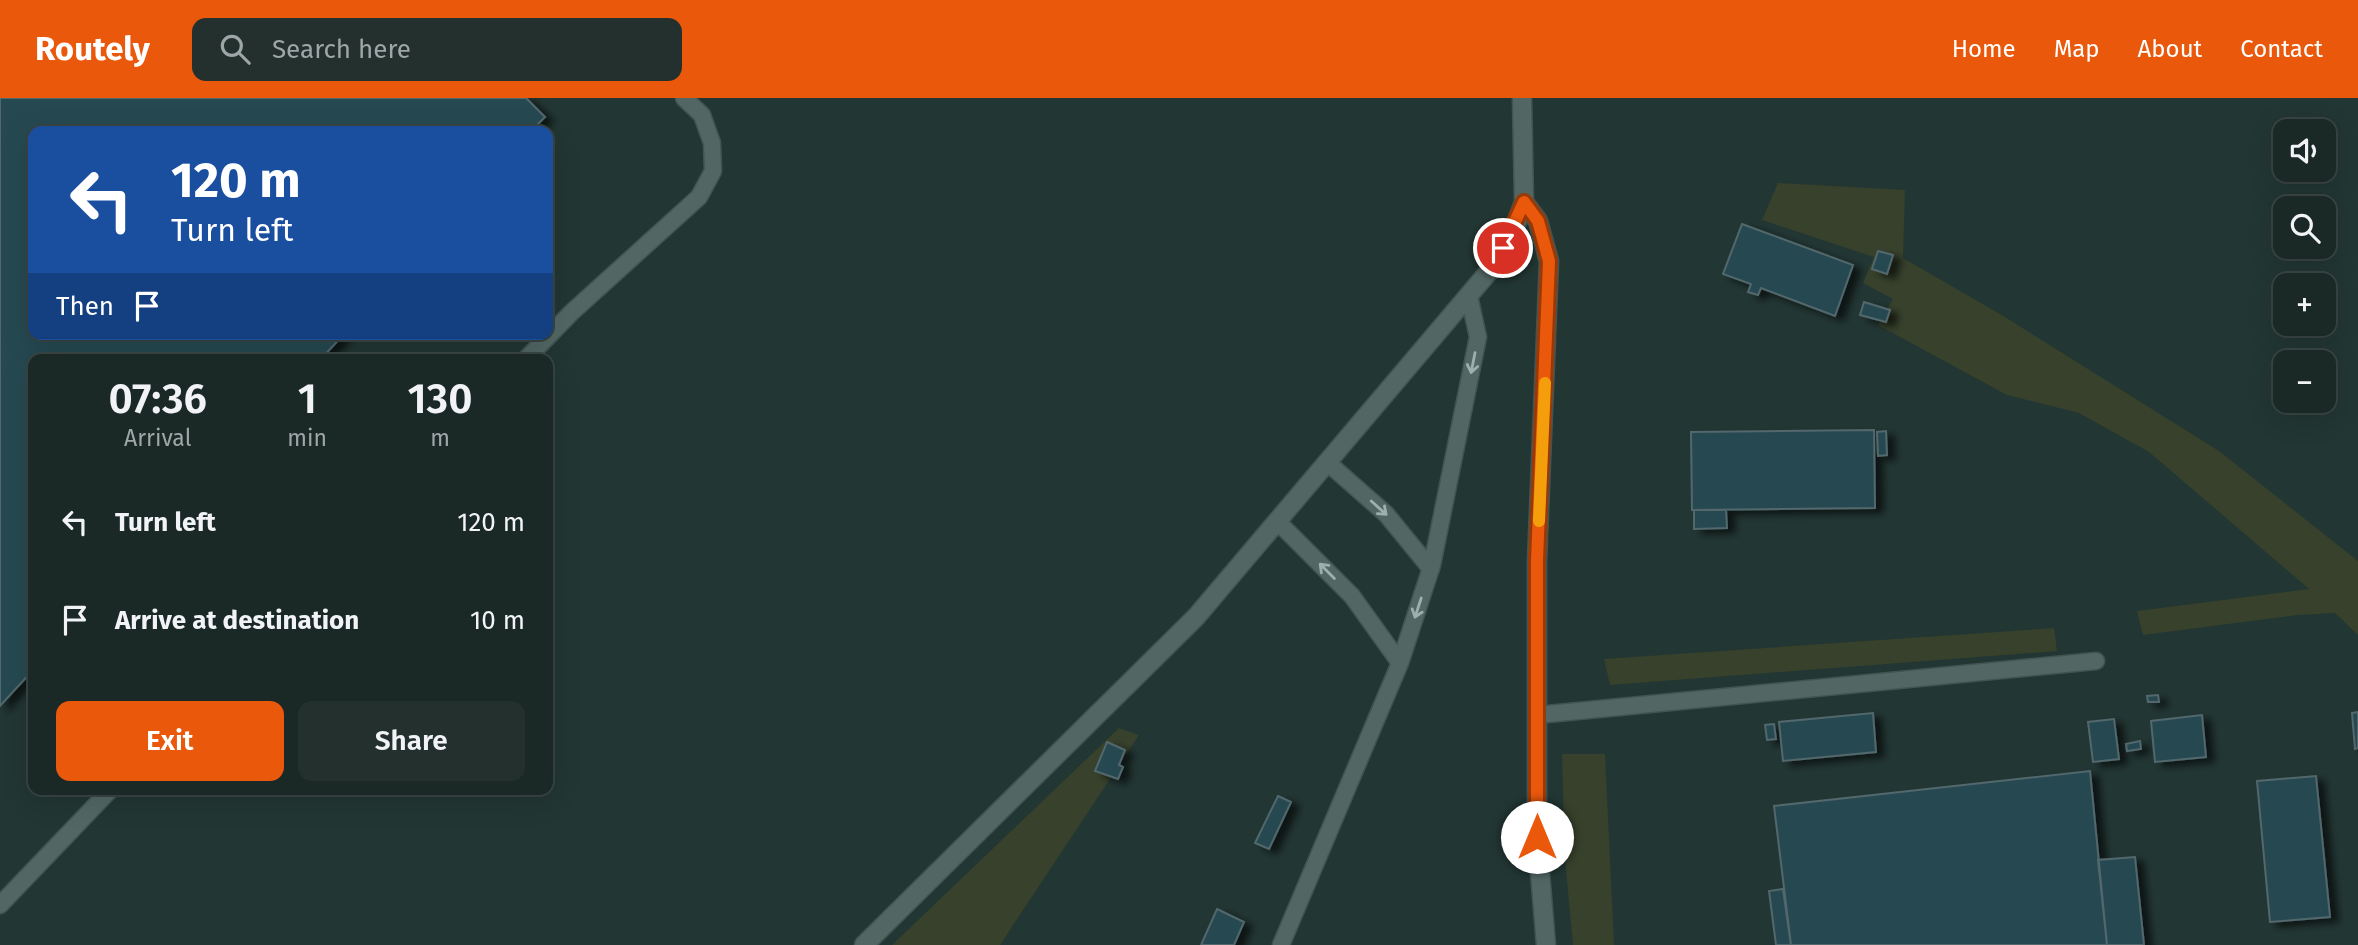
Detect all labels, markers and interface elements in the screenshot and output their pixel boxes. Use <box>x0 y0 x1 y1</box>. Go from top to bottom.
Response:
search box <box>192 18 682 81</box>
text: Routely <box>35 29 150 69</box>
icon: search <box>216 30 254 68</box>
text: Search here <box>272 34 411 65</box>
text: Home <box>1952 35 2016 63</box>
text: Map <box>2054 35 2100 63</box>
text: About <box>2138 35 2202 63</box>
text: Contact <box>2240 35 2323 63</box>
map controls <box>2273 119 2336 413</box>
button: sound <box>2273 119 2336 182</box>
text: 120 m <box>171 151 301 210</box>
icon: left <box>56 154 147 245</box>
button: search <box>2273 196 2336 259</box>
text: Turn left <box>171 211 293 249</box>
pin <box>1473 218 1533 278</box>
icon: arrive <box>1484 229 1522 267</box>
button: + <box>2273 273 2336 336</box>
icon: arrive <box>128 287 166 325</box>
text: Then <box>56 291 114 322</box>
button: − <box>2273 350 2336 413</box>
one-way arrow <box>1465 351 1479 374</box>
text: 07:36 <box>108 374 207 424</box>
text: 1 <box>298 374 317 424</box>
text: 130 <box>407 374 473 424</box>
text: Arrival <box>124 424 191 452</box>
text: min <box>287 424 327 452</box>
text: m <box>430 424 450 452</box>
one-way arrow <box>1370 500 1387 517</box>
icon: left <box>56 503 94 541</box>
text: Turn left <box>115 507 216 538</box>
text: 120 m <box>457 507 525 538</box>
one-way arrow <box>1318 563 1335 580</box>
one-way arrow <box>1411 597 1423 619</box>
icon: arrive <box>56 601 94 639</box>
text: Arrive at destination <box>115 605 359 636</box>
text: 10 m <box>470 605 525 636</box>
button: Exit <box>56 701 284 781</box>
button: Share <box>298 701 525 781</box>
position arrow <box>1500 800 1574 874</box>

